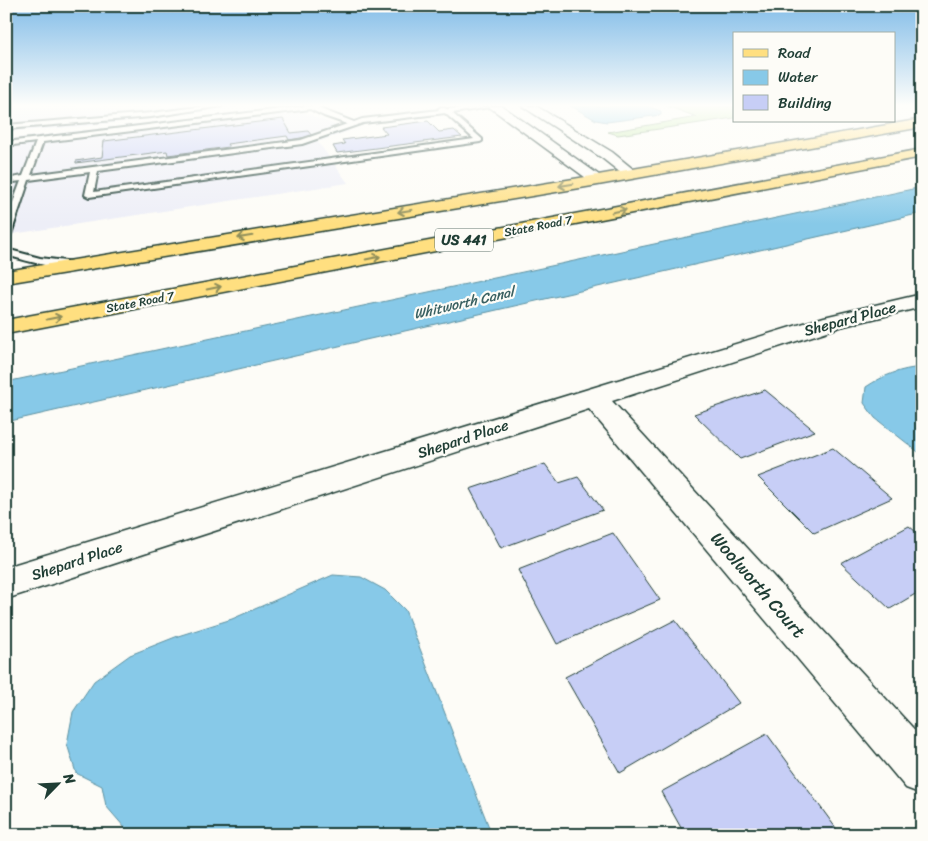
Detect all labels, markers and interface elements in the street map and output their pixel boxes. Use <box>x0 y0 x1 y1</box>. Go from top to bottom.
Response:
legend <box>733 32 896 122</box>
text: Road <box>778 40 811 66</box>
text: Water <box>778 64 818 90</box>
text: Building <box>778 90 832 116</box>
one-way arrow <box>558 180 574 190</box>
one-way arrow <box>611 205 627 215</box>
one-way arrow <box>398 207 414 217</box>
street label: State Road 7 <box>502 208 575 243</box>
road number: US 441 <box>435 228 493 252</box>
one-way arrow <box>237 233 253 243</box>
one-way arrow <box>365 252 381 262</box>
water label: Whitworth Canal <box>411 279 519 327</box>
one-way arrow <box>205 283 221 292</box>
street label: State Road 7 <box>104 284 177 319</box>
street label: Shepard Place <box>801 294 899 344</box>
one-way arrow <box>46 313 62 323</box>
street label: Shepard Place <box>414 412 512 466</box>
street label: Woolworth Court <box>702 524 814 646</box>
street label: Shepard Place <box>28 534 126 588</box>
north arrow <box>32 758 82 808</box>
text: N <box>56 768 83 789</box>

